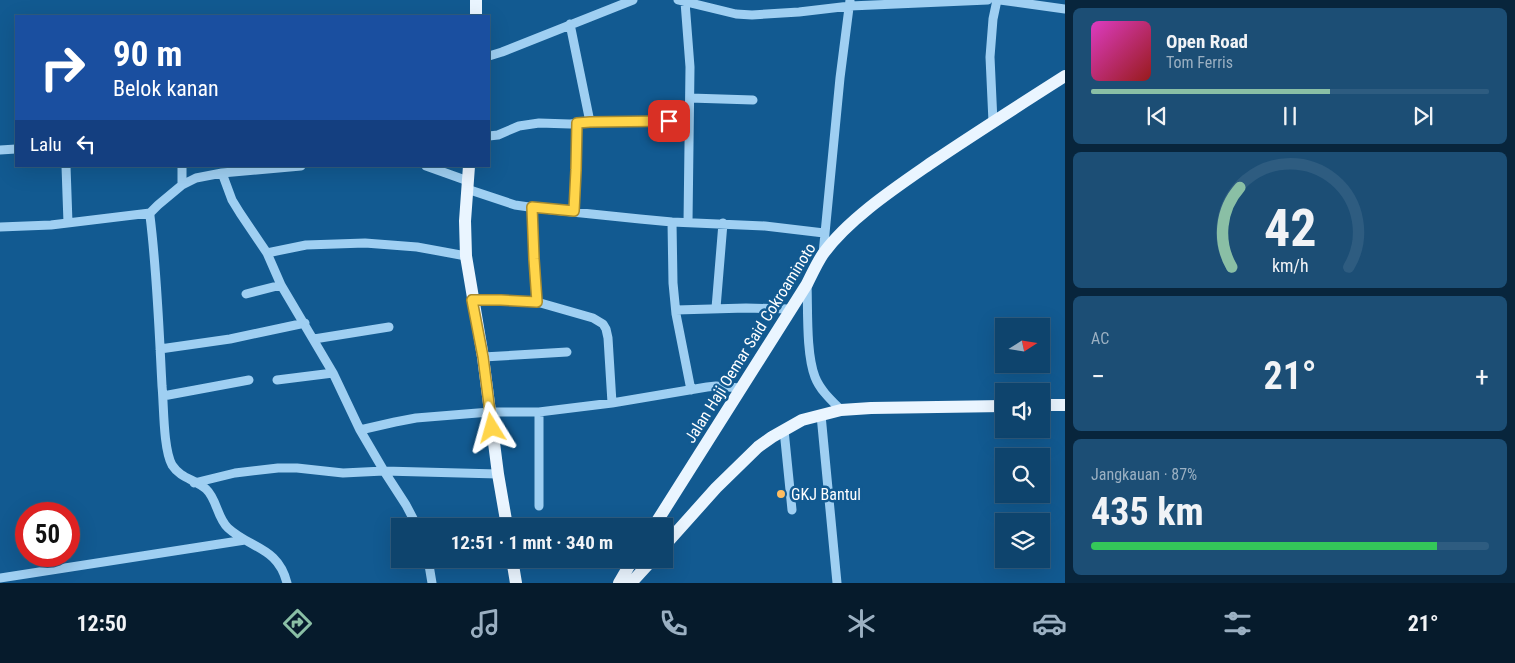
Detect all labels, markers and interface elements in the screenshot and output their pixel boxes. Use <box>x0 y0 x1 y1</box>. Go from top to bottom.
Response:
text: Open Road <box>1166 30 1248 53</box>
text: 90 m <box>113 34 182 75</box>
icon: right <box>30 35 95 100</box>
text: Tom Ferris <box>1166 53 1233 72</box>
text: Belok kanan <box>113 76 219 101</box>
pin <box>648 100 690 142</box>
icon: previous <box>1143 102 1171 130</box>
icon: pause <box>1276 102 1304 130</box>
icon: next <box>1409 102 1437 130</box>
icon: arrive <box>655 107 683 135</box>
icon: left <box>72 130 100 158</box>
text: Lalu <box>30 133 62 156</box>
text: 42 <box>1264 198 1316 259</box>
street label: Jalan Haji Oemar Said Cokroaminoto <box>680 240 820 446</box>
text: km/h <box>1272 255 1308 276</box>
north arrow <box>995 318 1050 372</box>
map controls <box>995 318 1050 568</box>
text: AC <box>1091 329 1109 348</box>
text: 21° <box>1263 354 1317 398</box>
text: − <box>1091 360 1105 393</box>
text: + <box>1475 360 1489 393</box>
button: sound <box>995 383 1050 438</box>
position arrow <box>465 401 517 453</box>
button: search <box>995 448 1050 503</box>
text: Jangkauan · 87% <box>1091 465 1197 484</box>
place label: GKJ Bantul <box>791 485 861 504</box>
marker: GKJ Bantul <box>775 488 787 500</box>
text: 435 km <box>1091 490 1204 534</box>
speed limit sign: 50 <box>15 502 80 567</box>
button: layers <box>995 513 1050 568</box>
text: 12:51 · 1 mnt · 340 m <box>451 531 613 554</box>
icon: directions <box>280 606 315 641</box>
icon: music <box>468 606 503 641</box>
icon: phone <box>656 606 691 641</box>
icon: climate <box>844 606 879 641</box>
icon: car <box>1032 606 1067 641</box>
icon: filters <box>1220 606 1255 641</box>
text: 12:50 <box>76 611 127 636</box>
text: 21° <box>1408 611 1438 636</box>

